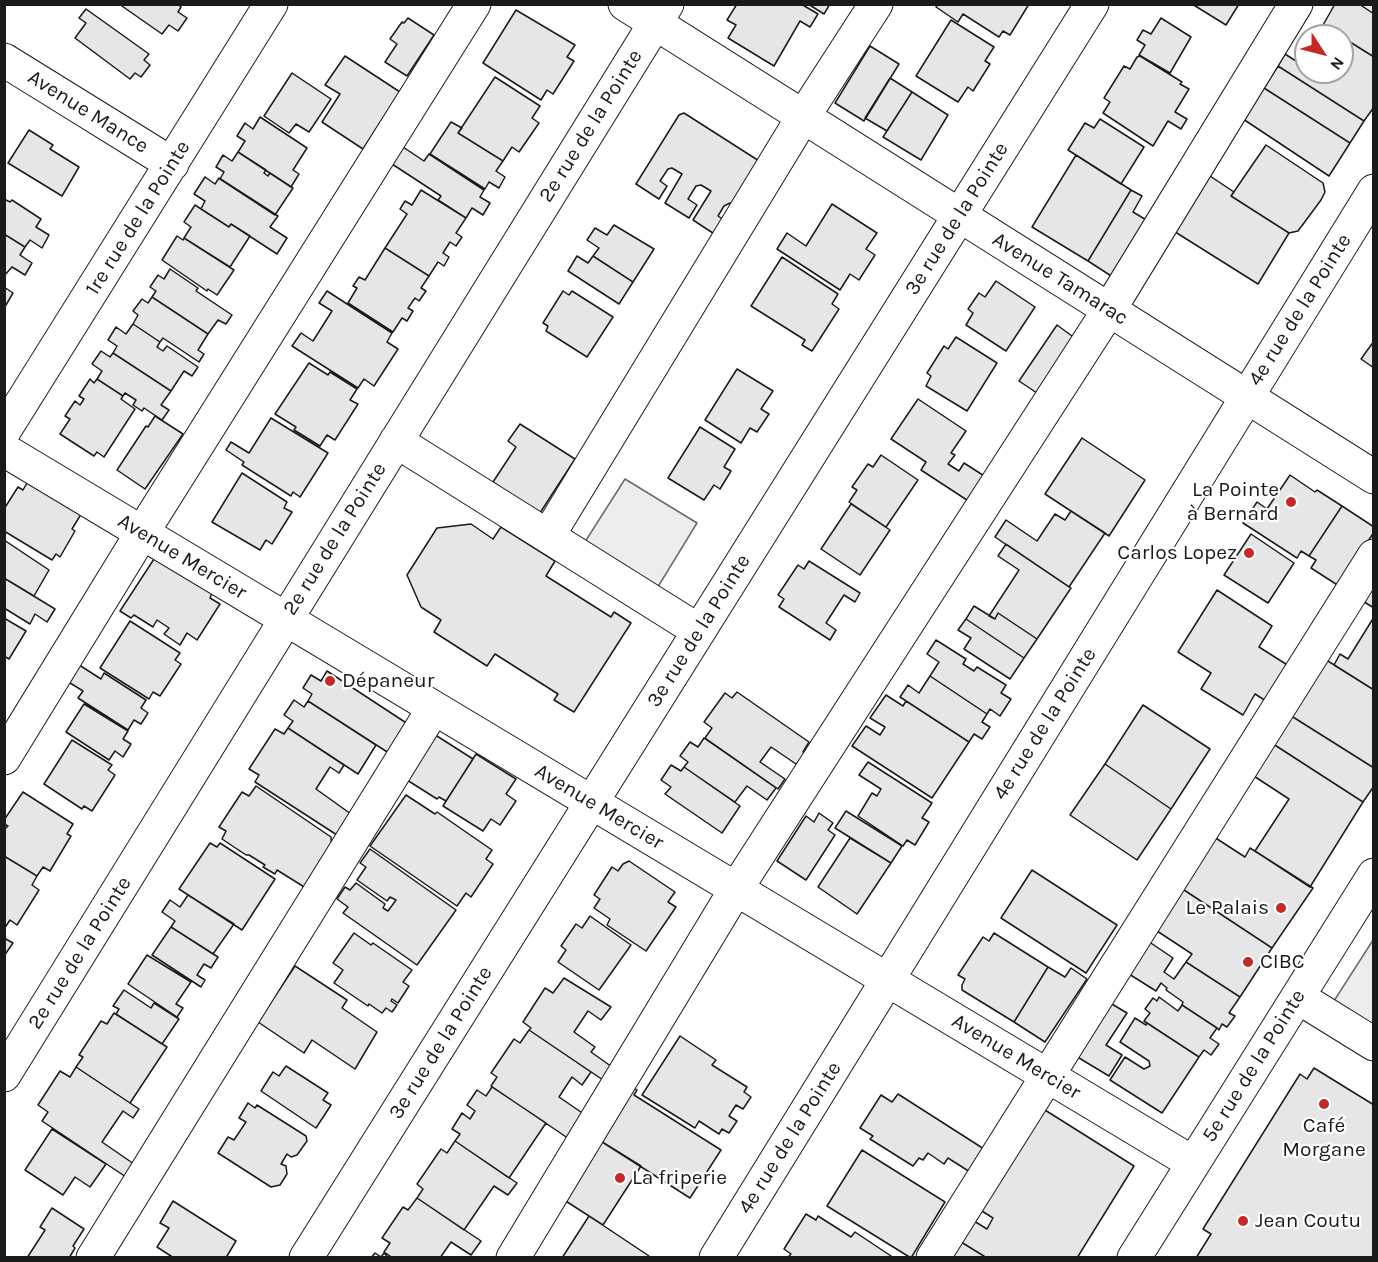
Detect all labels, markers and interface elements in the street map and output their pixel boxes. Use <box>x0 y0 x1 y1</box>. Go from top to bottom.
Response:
north arrow <box>1294 24 1354 84</box>
street label: 2e rue de la Pointe <box>534 45 648 207</box>
text: N <box>1326 53 1348 74</box>
street label: Avenue Mance <box>23 65 153 159</box>
street label: 1re rue de la Pointe <box>80 136 196 300</box>
street label: 3e rue de la Pointe <box>900 138 1014 300</box>
street label: Avenue Tamarac <box>987 227 1133 331</box>
street label: 4e rue de la Pointe <box>1243 229 1357 391</box>
street label: 2e rue de la Pointe <box>278 458 392 620</box>
place label: La Pointe à Bernard <box>1187 477 1279 527</box>
marker: La Pointe à Bernard <box>1284 495 1298 509</box>
street label: Avenue Mercier <box>113 509 251 605</box>
place label: Carlos Lopez <box>1117 540 1237 566</box>
marker: Carlos Lopez <box>1242 546 1256 560</box>
street label: 3e rue de la Pointe <box>642 550 756 712</box>
street label: 4e rue de la Pointe <box>988 643 1102 805</box>
place label: Dépaneur <box>342 668 434 694</box>
marker: Dépaneur <box>323 674 337 688</box>
street label: Avenue Mercier <box>530 759 668 855</box>
street label: 2e rue de la Pointe <box>23 872 137 1034</box>
place label: Le Palais <box>1185 895 1269 921</box>
marker: Le Palais <box>1274 901 1288 915</box>
place label: CIBC <box>1260 949 1305 975</box>
marker: CIBC <box>1241 955 1255 969</box>
street label: 3e rue de la Pointe <box>384 962 498 1124</box>
street label: 5e rue de la Pointe <box>1197 985 1311 1147</box>
street label: Avenue Mercier <box>947 1009 1085 1105</box>
street label: 4e rue de la Pointe <box>733 1057 847 1219</box>
marker: Café Morgane <box>1317 1097 1331 1111</box>
place label: Café Morgane <box>1282 1113 1366 1163</box>
place label: La friperie <box>632 1165 727 1191</box>
marker: La friperie <box>613 1171 627 1185</box>
place label: Jean Coutu <box>1255 1208 1361 1234</box>
marker: Jean Coutu <box>1236 1214 1250 1228</box>

